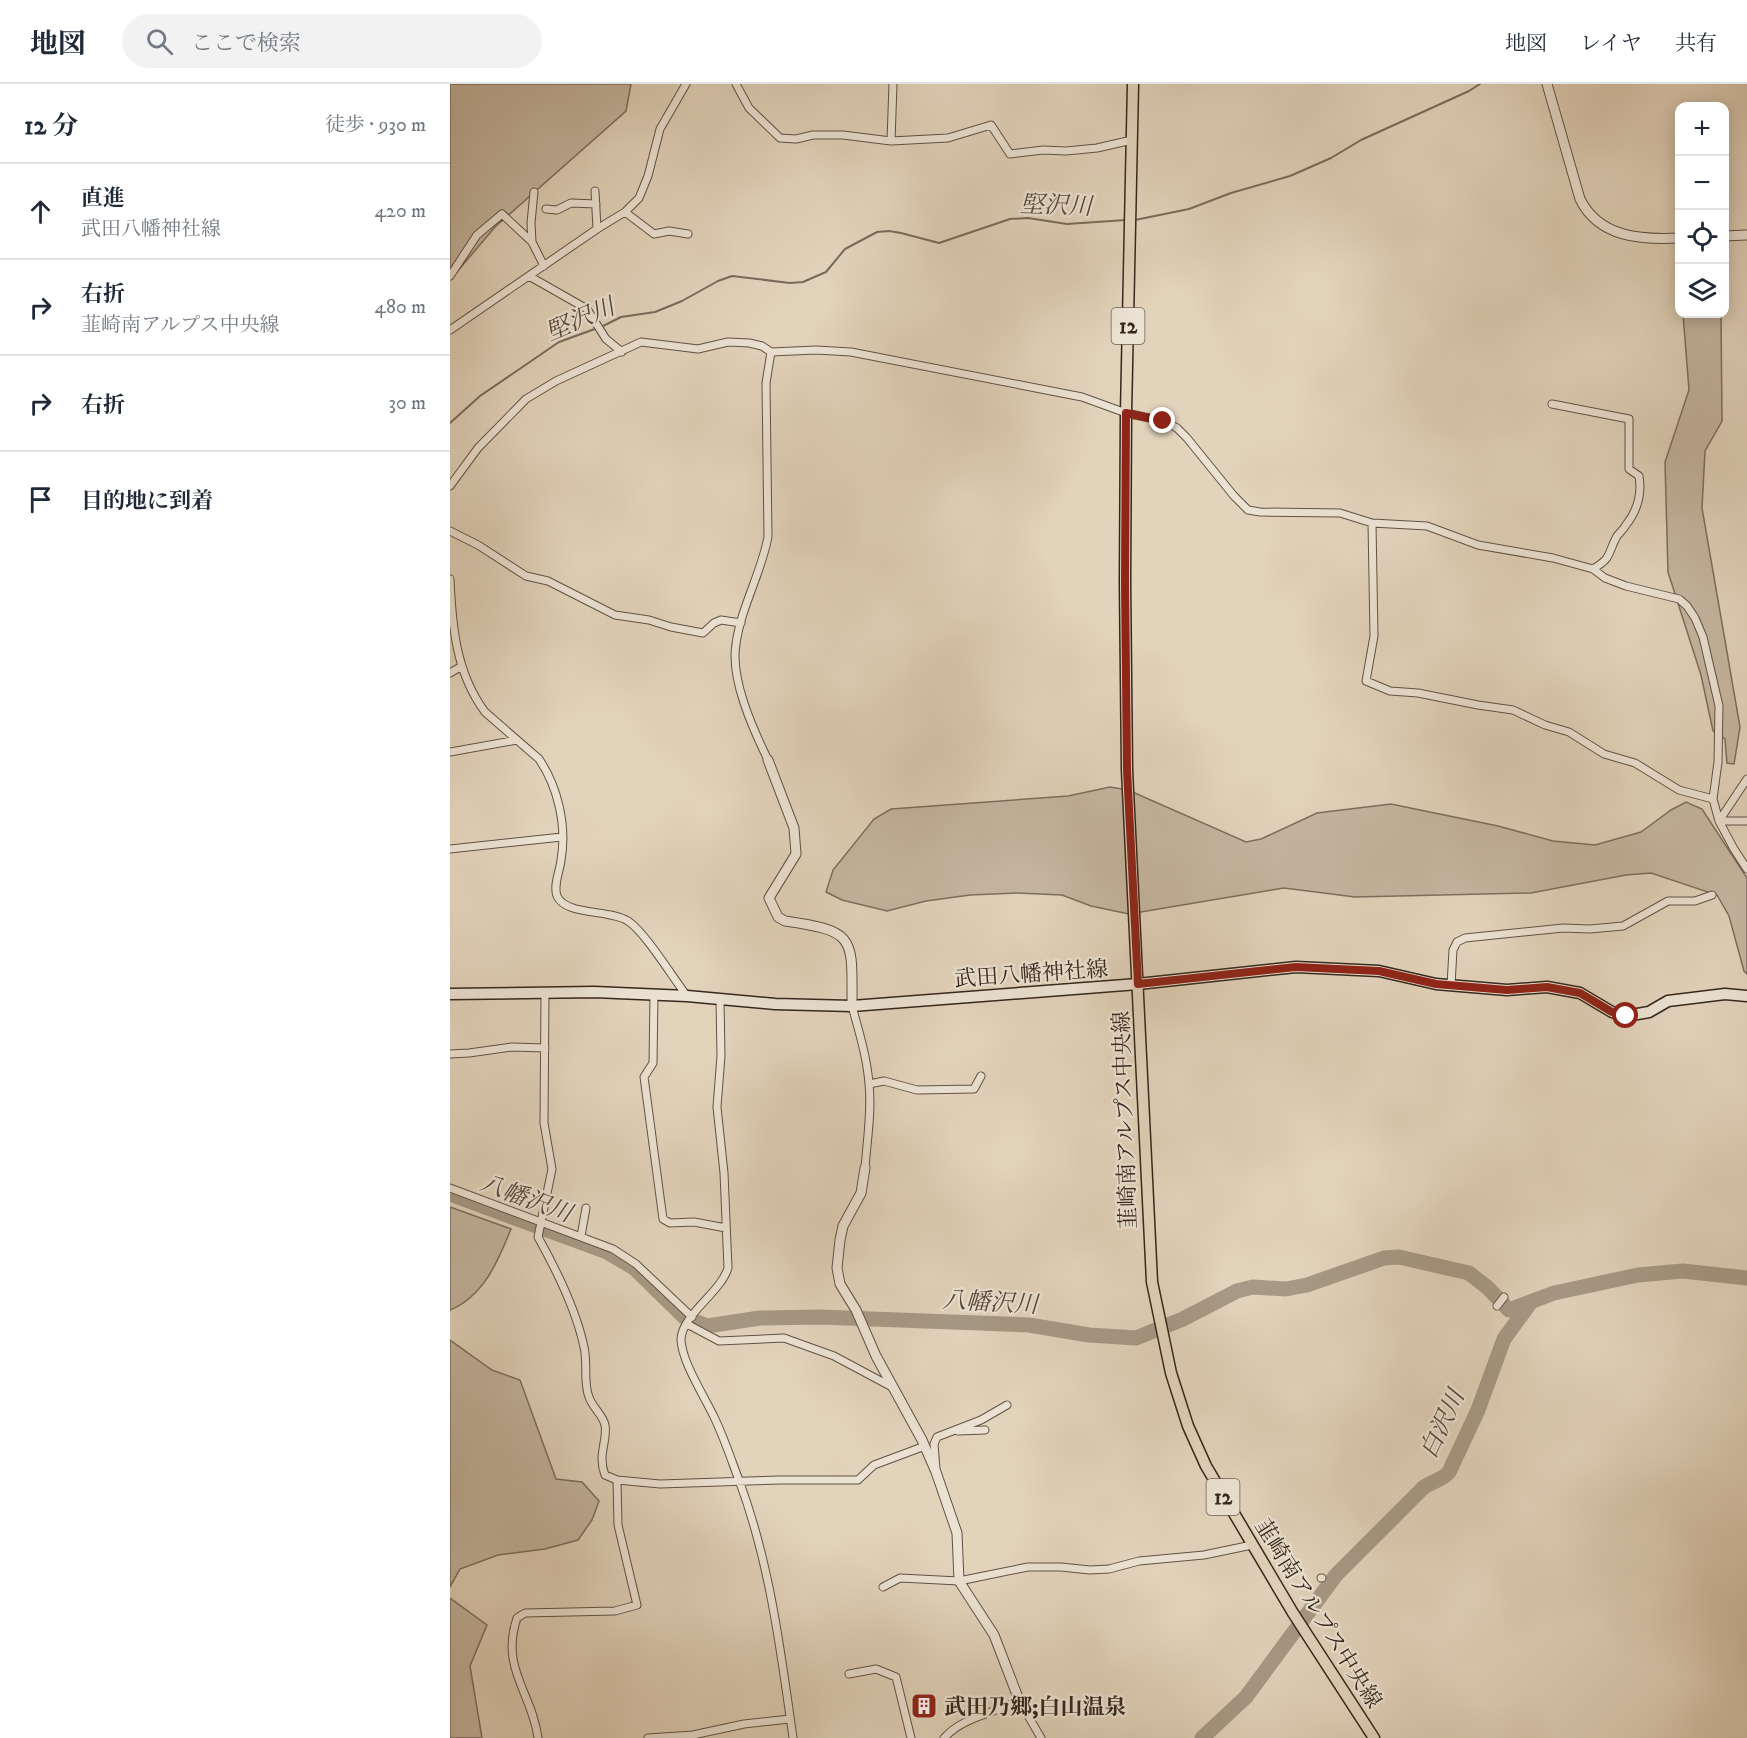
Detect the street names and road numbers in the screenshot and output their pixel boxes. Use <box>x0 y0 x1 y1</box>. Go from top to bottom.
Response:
road number: 12 <box>1112 308 1144 344</box>
street label: 武田八幡神社線 <box>953 956 1109 993</box>
street label: 韮崎南アルプス中央線 <box>1108 1010 1143 1229</box>
road number: 12 <box>1206 1479 1240 1515</box>
street label: 韮崎南アルプス中央線 <box>1248 1514 1387 1713</box>

